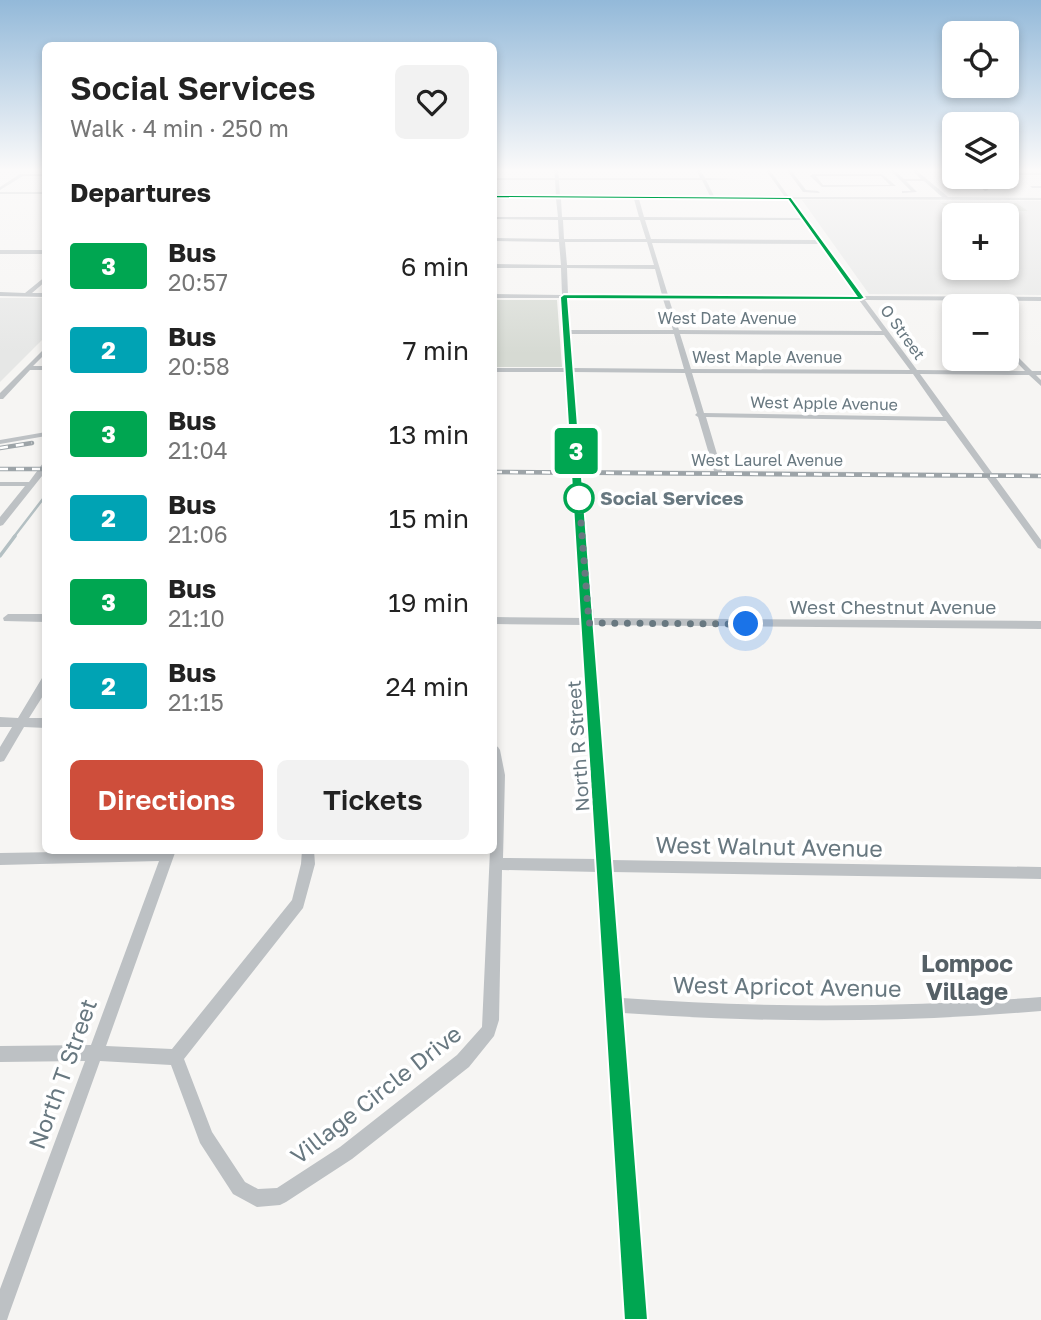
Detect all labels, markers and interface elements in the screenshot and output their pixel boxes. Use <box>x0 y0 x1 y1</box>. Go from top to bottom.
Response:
map controls <box>942 21 1019 371</box>
button: locate <box>942 21 1019 98</box>
button: heart <box>395 65 469 139</box>
text: Social Services <box>70 68 316 107</box>
button: layers <box>942 112 1019 189</box>
text: Walk · 4 min · 250 m <box>70 114 289 142</box>
text: Departures <box>70 177 211 208</box>
button: + <box>942 203 1019 280</box>
text: Bus <box>168 237 216 268</box>
text: 3 <box>101 251 116 280</box>
text: 6 min <box>401 251 469 282</box>
text: 20:57 <box>168 268 228 296</box>
button: − <box>942 294 1019 371</box>
street label: O Street <box>876 301 930 363</box>
street label: West Date Avenue <box>657 308 797 328</box>
text: Bus <box>168 321 216 352</box>
text: 2 <box>101 335 116 364</box>
text: 7 min <box>403 335 469 366</box>
street label: West Maple Avenue <box>692 347 842 367</box>
text: 20:58 <box>168 352 230 380</box>
street label: West Apple Avenue <box>750 392 898 414</box>
text: Bus <box>168 405 216 436</box>
text: 3 <box>101 419 116 448</box>
text: 13 min <box>389 419 469 450</box>
line badge: 3 <box>553 428 599 474</box>
text: 21:04 <box>168 436 228 464</box>
text: 3 <box>569 436 583 465</box>
street label: West Laurel Avenue <box>691 450 843 470</box>
marker: Social Services <box>564 483 594 513</box>
place label: Social Services <box>600 486 744 509</box>
text: Bus <box>168 489 216 520</box>
text: 2 <box>101 503 116 532</box>
text: 15 min <box>389 503 469 534</box>
text: 21:06 <box>168 520 228 548</box>
text: Bus <box>168 573 216 604</box>
text: 3 <box>101 587 116 616</box>
text: 19 min <box>388 587 469 618</box>
street label: West Chestnut Avenue <box>790 595 996 618</box>
text: 21:10 <box>168 604 225 632</box>
your location <box>728 606 763 641</box>
text: Bus <box>168 657 216 688</box>
text: 2 <box>101 671 116 700</box>
text: 24 min <box>386 671 469 702</box>
street label: North R Street <box>561 680 594 812</box>
text: 21:15 <box>168 688 224 716</box>
button: Directions <box>70 760 263 840</box>
button: Tickets <box>277 760 469 840</box>
street label: West Walnut Avenue <box>655 830 883 862</box>
district label: Lompoc Village <box>921 948 1013 1005</box>
street label: West Apricot Avenue <box>672 970 902 1002</box>
street label: North T Street <box>22 995 102 1153</box>
street label: Village Circle Drive <box>284 1019 466 1170</box>

